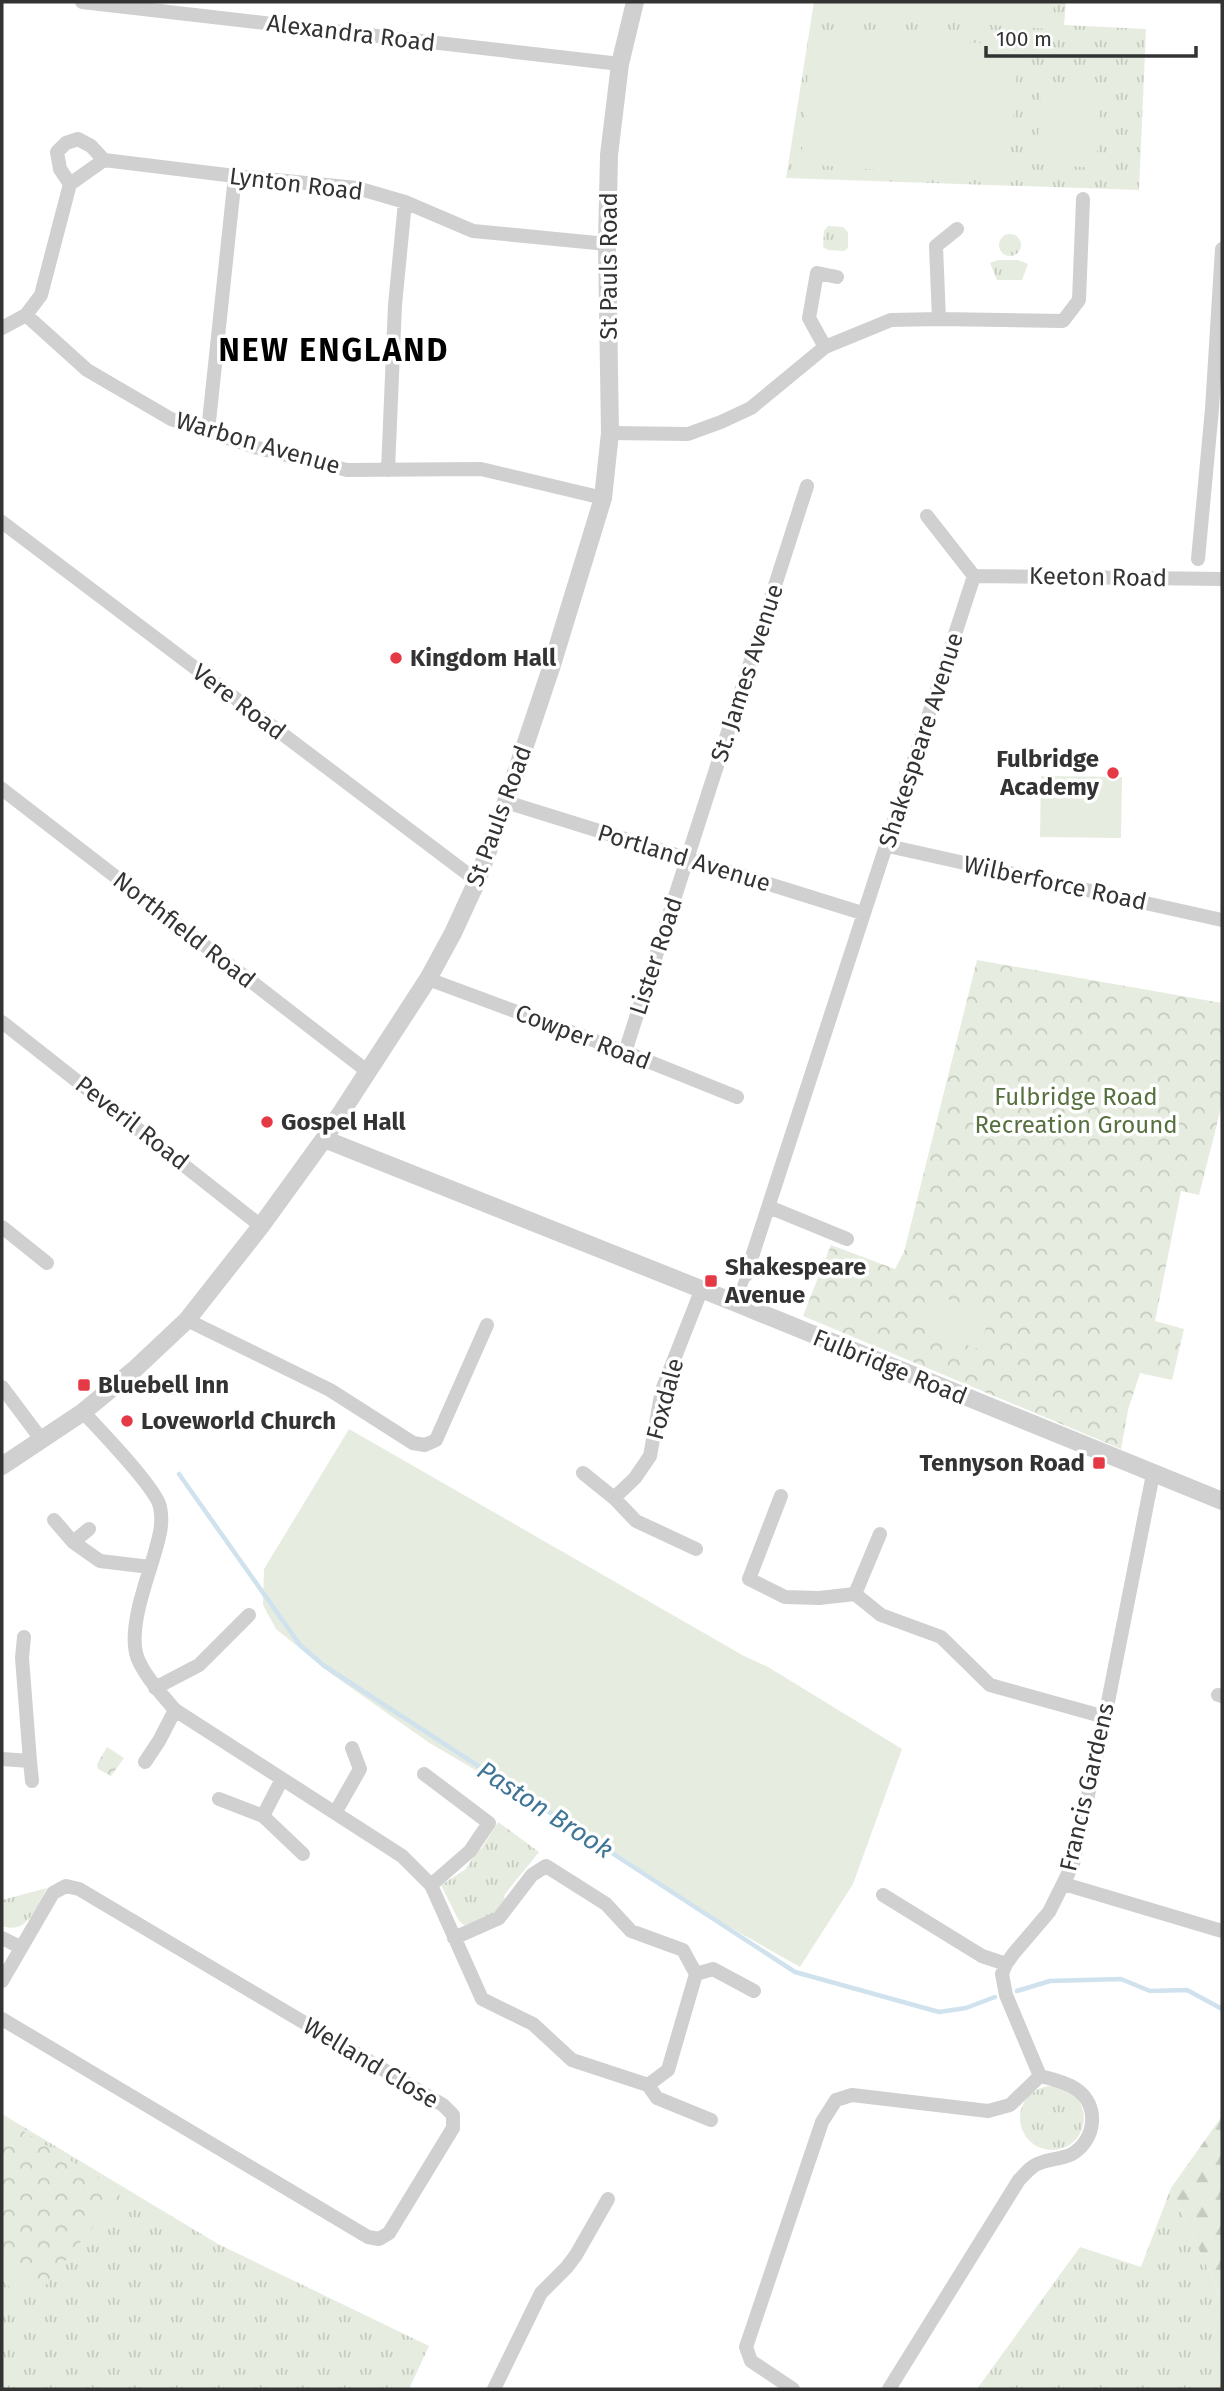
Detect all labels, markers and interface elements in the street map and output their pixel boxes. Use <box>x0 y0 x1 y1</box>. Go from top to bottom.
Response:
street label: Alexandra Road <box>265 9 437 57</box>
scale bar <box>986 14 1196 58</box>
text: 100 m <box>996 26 1052 52</box>
street label: Lynton Road <box>228 162 364 206</box>
street label: St Pauls Road <box>595 192 623 340</box>
district label: NEW ENGLAND <box>219 331 449 369</box>
street label: Warbon Avenue <box>173 406 343 480</box>
street label: Keeton Road <box>1029 562 1167 592</box>
street label: St. James Avenue <box>705 581 789 765</box>
street label: Shakespeare Avenue <box>873 629 969 851</box>
place label: Kingdom Hall <box>410 644 557 672</box>
marker: Kingdom Hall <box>388 650 404 666</box>
street label: Vere Road <box>187 658 291 746</box>
street label: St Pauls Road <box>461 742 537 890</box>
place label: Fulbridge Academy <box>996 745 1100 801</box>
marker: Fulbridge Academy <box>1105 765 1121 781</box>
street label: Portland Avenue <box>594 818 774 898</box>
street label: Wilberforce Road <box>961 850 1149 916</box>
street label: Northfield Road <box>108 866 260 994</box>
street label: Lister Road <box>624 894 688 1018</box>
street label: Cowper Road <box>511 998 655 1076</box>
street label: Peveril Road <box>70 1070 194 1176</box>
park label: Fulbridge Road Recreation Ground <box>974 1083 1178 1139</box>
place label: Gospel Hall <box>281 1108 407 1136</box>
marker: Gospel Hall <box>259 1114 275 1130</box>
place label: Shakespeare Avenue <box>724 1253 866 1309</box>
marker: Shakespeare Avenue <box>703 1273 719 1289</box>
street label: Fulbridge Road <box>809 1323 971 1411</box>
street label: Foxdale <box>641 1355 689 1443</box>
place label: Bluebell Inn <box>98 1371 229 1399</box>
marker: Bluebell Inn <box>76 1377 92 1393</box>
place label: Loveworld Church <box>141 1407 336 1435</box>
marker: Loveworld Church <box>119 1413 135 1429</box>
place label: Tennyson Road <box>919 1449 1085 1477</box>
marker: Tennyson Road <box>1091 1455 1107 1471</box>
street label: Francis Gardens <box>1054 1700 1120 1874</box>
water label: Paston Brook <box>471 1755 619 1865</box>
street label: Welland Close <box>298 2012 444 2114</box>

